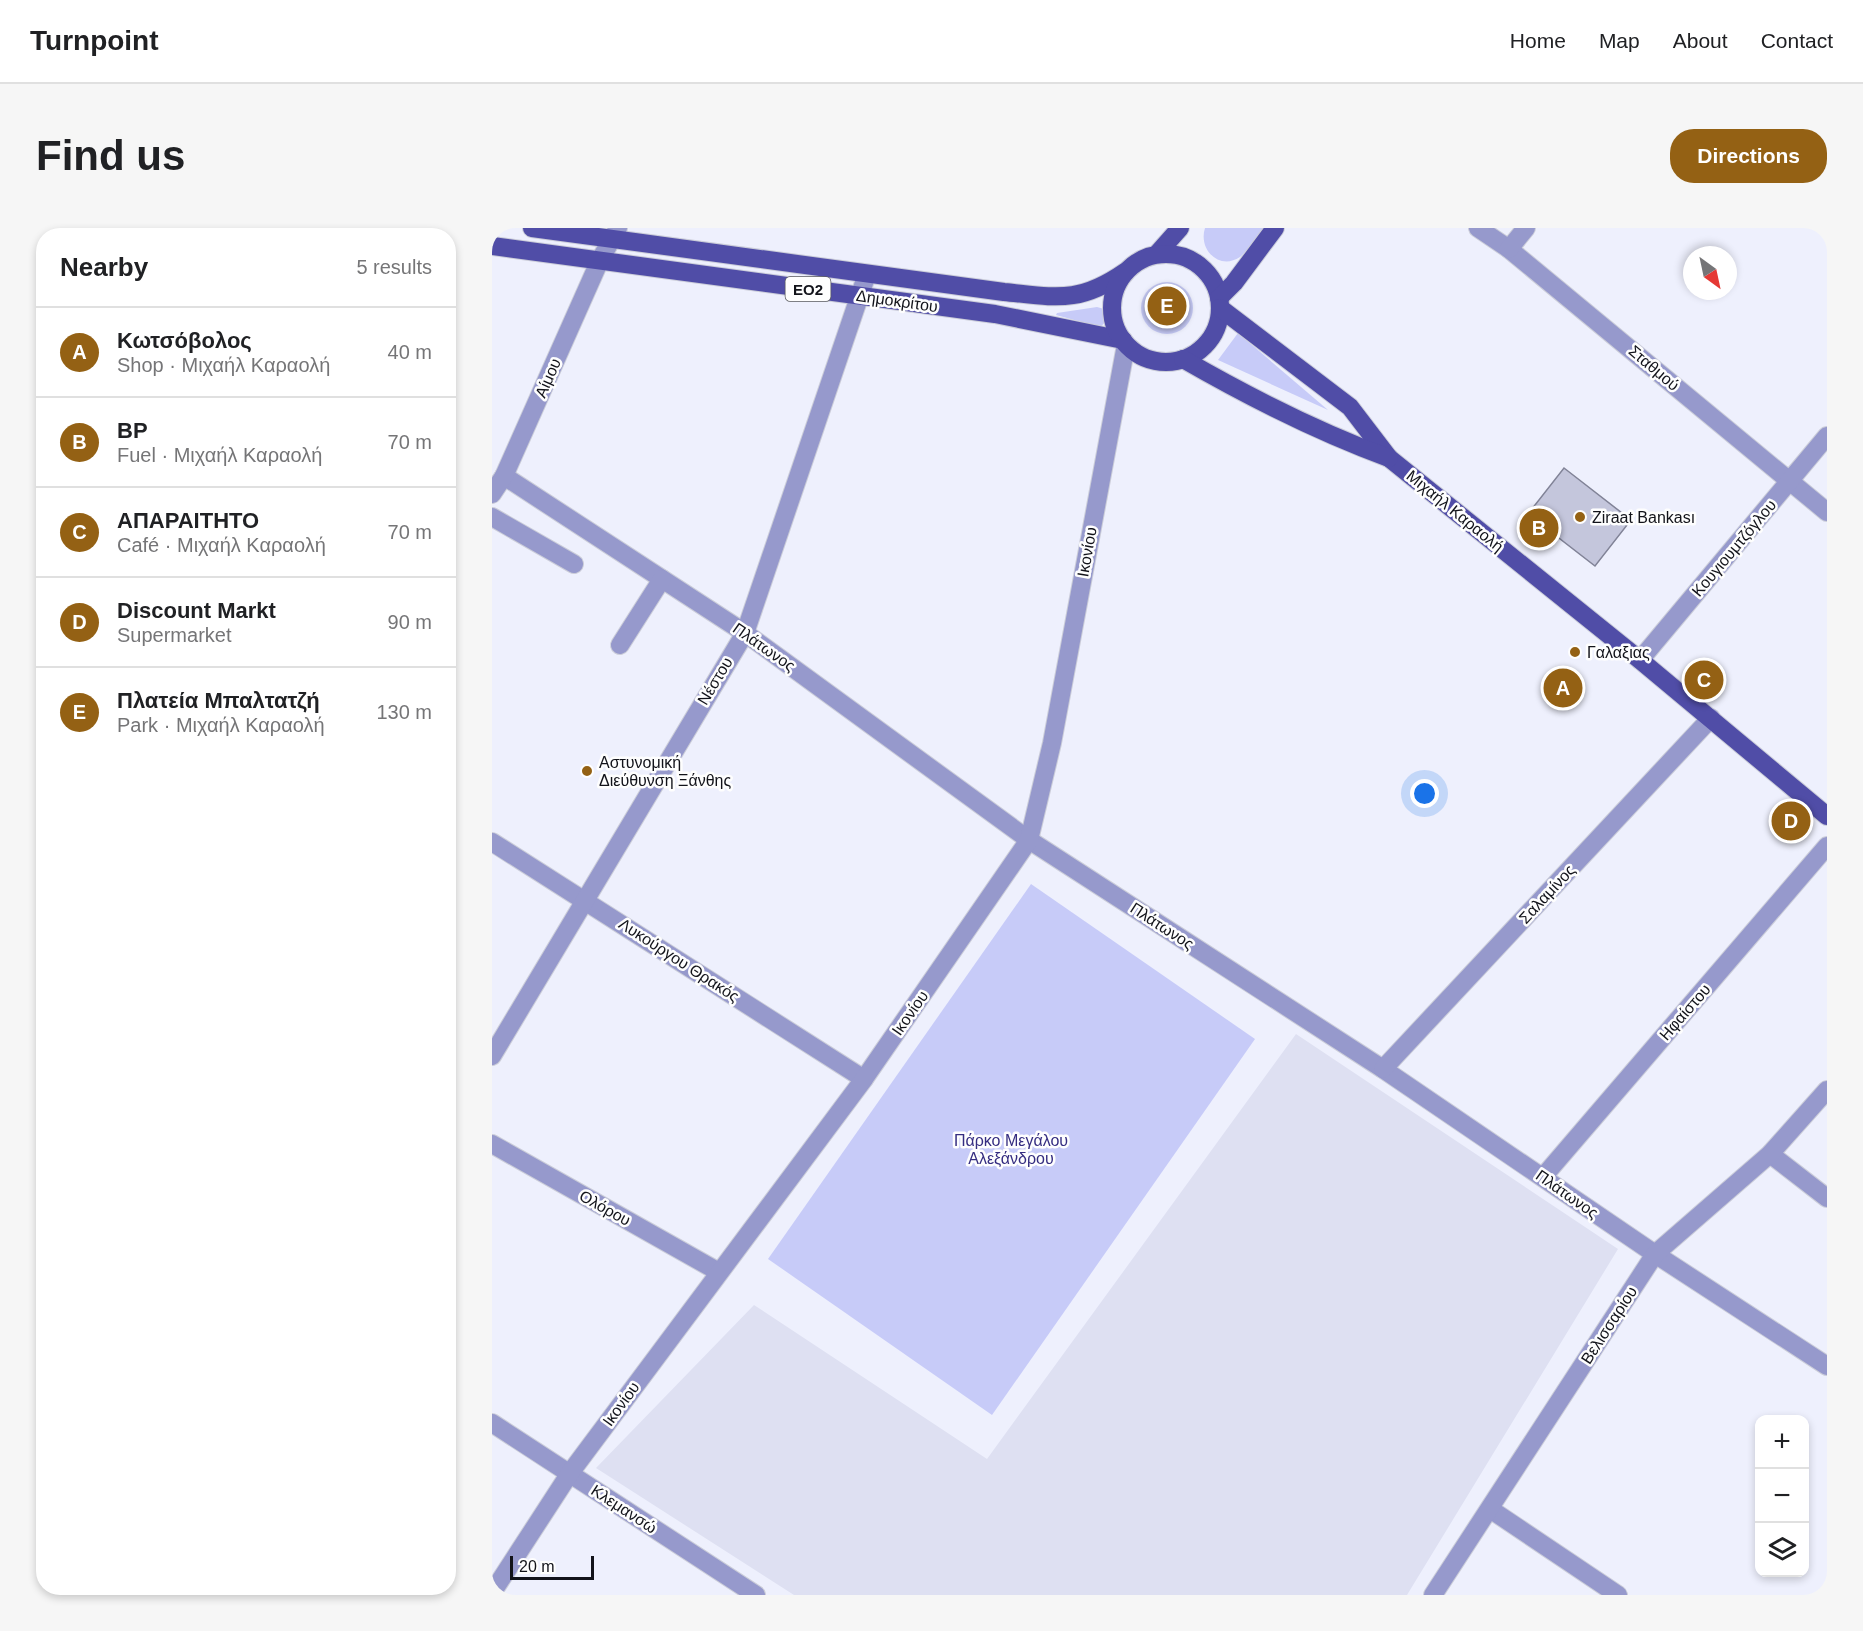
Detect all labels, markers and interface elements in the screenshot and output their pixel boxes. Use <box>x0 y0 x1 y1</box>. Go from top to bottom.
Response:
text: Turnpoint <box>30 25 159 56</box>
text: Home <box>1510 29 1566 52</box>
text: Map <box>1599 29 1640 52</box>
text: About <box>1673 29 1728 52</box>
text: Contact <box>1761 29 1833 52</box>
button: Directions <box>1670 129 1827 183</box>
text: Find us <box>36 132 185 179</box>
north arrow <box>1683 246 1737 300</box>
text: Nearby <box>60 252 148 282</box>
text: 5 results <box>356 256 432 278</box>
road number: ΕΟ2 <box>786 277 830 301</box>
pin: E <box>1148 284 1186 328</box>
street label: Δημοκρίτου <box>855 287 939 315</box>
text: Κωτσόβολος <box>117 328 252 353</box>
text: A <box>72 341 87 363</box>
text: 40 m <box>388 341 432 363</box>
street label: Σταθμού <box>1625 342 1683 394</box>
text: Shop · Μιχαήλ Καραολή <box>117 354 330 376</box>
street label: Αίμου <box>532 356 564 400</box>
text: BP <box>117 418 148 443</box>
text: B <box>72 431 87 453</box>
text: 70 m <box>388 431 432 453</box>
text: Fuel · Μιχαήλ Καραολή <box>117 444 322 466</box>
street label: Μιχαήλ Καραολή <box>1403 467 1507 555</box>
street label: Κουγιουμτζόγλου <box>1689 496 1780 600</box>
pin: B <box>1520 506 1558 550</box>
text: ΑΠΑΡΑΙΤΗΤΟ <box>117 508 259 533</box>
place label: Ziraat Bankası <box>1592 509 1695 526</box>
marker: Ziraat Bankası <box>1573 510 1587 524</box>
text: C <box>72 521 87 543</box>
text: 70 m <box>388 521 432 543</box>
street label: Ικονίου <box>1074 526 1100 578</box>
text: Café · Μιχαήλ Καραολή <box>117 534 326 556</box>
text: Discount Markt <box>117 598 276 623</box>
text: D <box>72 611 87 633</box>
text: 90 m <box>388 611 432 633</box>
street label: Πλάτωνος <box>730 619 798 675</box>
text: Supermarket <box>117 624 232 646</box>
place label: Γαλαξιας <box>1587 644 1650 662</box>
marker: Γαλαξιας <box>1568 645 1582 659</box>
street label: Νέστου <box>694 654 736 708</box>
pin: C <box>1684 658 1724 702</box>
pin: A <box>1544 666 1582 710</box>
text: Πλατεία Μπαλτατζή <box>117 688 320 713</box>
text: E <box>73 701 86 723</box>
text: 130 m <box>376 701 432 723</box>
text: Park · Μιχαήλ Καραολή <box>117 714 325 736</box>
place label: Αστυνομική Διεύθυνση Ξάνθης <box>599 754 731 789</box>
marker: Αστυνομική Διεύθυνση Ξάνθης <box>580 764 594 778</box>
your location <box>1410 779 1439 808</box>
pin: D <box>1772 798 1810 844</box>
street label: Σαλαμίνος <box>1516 861 1578 927</box>
street label: Πλάτωνος <box>1127 899 1197 953</box>
street label: Λυκούργου Θρακός <box>616 915 742 1005</box>
street label: Ηφαίστου <box>1656 981 1714 1043</box>
street label: Ικονίου <box>889 987 931 1039</box>
park label: Πάρκο Μεγάλου Αλεξάνδρου <box>954 1132 1068 1168</box>
street label: Πλάτωνος <box>1533 1166 1601 1222</box>
street label: Ολόρου <box>576 1187 634 1229</box>
street label: Βελισσαρίου <box>1578 1283 1640 1367</box>
street label: Ικονίου <box>599 1379 643 1429</box>
map controls <box>1755 1415 1809 1577</box>
button: + <box>1755 1415 1809 1469</box>
button: − <box>1755 1469 1809 1523</box>
street label: Κλεμανσώ <box>588 1482 660 1536</box>
button: layers <box>1755 1523 1809 1577</box>
scale bar <box>510 1553 594 1580</box>
text: 20 m <box>519 1558 555 1575</box>

